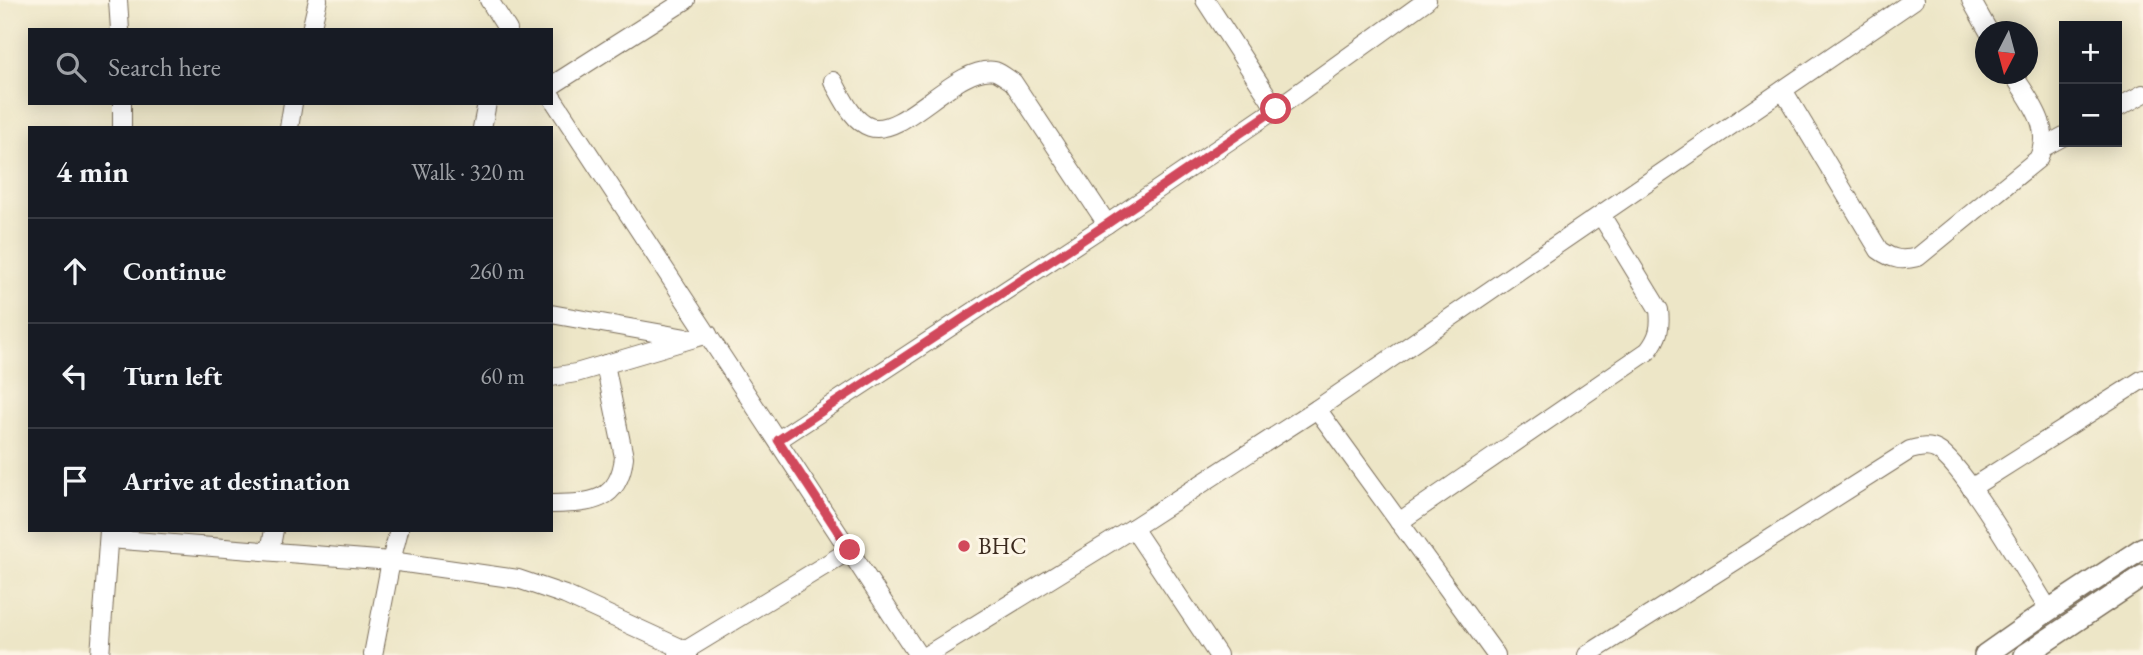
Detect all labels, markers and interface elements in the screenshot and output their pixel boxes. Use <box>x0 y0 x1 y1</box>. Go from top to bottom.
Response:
north arrow <box>1975 21 2038 84</box>
map controls <box>2059 21 2122 147</box>
button: + <box>2059 21 2122 84</box>
search box <box>28 28 553 105</box>
icon: search <box>52 48 90 86</box>
text: Search here <box>108 50 221 84</box>
button: − <box>2059 84 2122 147</box>
route start <box>1260 93 1291 124</box>
text: 4 min <box>56 152 129 191</box>
text: Walk · 320 m <box>411 157 525 187</box>
icon: ahead <box>56 252 94 290</box>
text: Continue <box>123 254 226 288</box>
text: 260 m <box>469 256 525 286</box>
icon: left <box>56 357 94 395</box>
text: Turn left <box>123 359 222 393</box>
text: 60 m <box>480 361 525 391</box>
icon: arrive <box>56 462 94 500</box>
text: Arrive at destination <box>123 464 350 498</box>
place label: BHC <box>978 531 1026 561</box>
route end <box>834 534 865 565</box>
marker: BHC <box>956 538 972 554</box>

